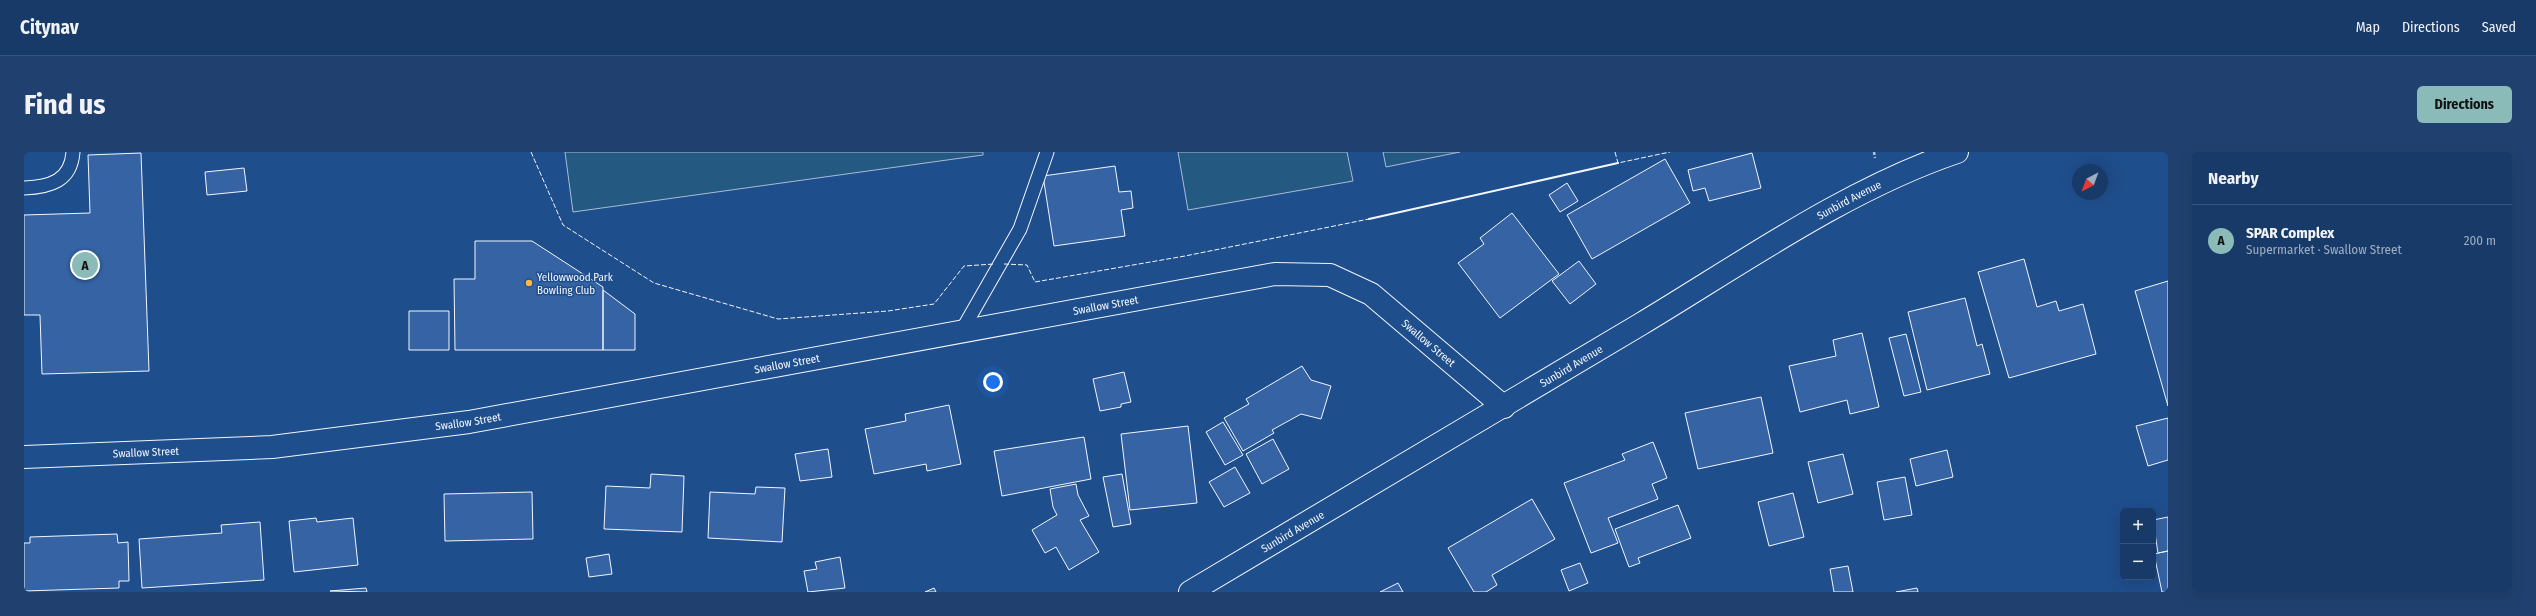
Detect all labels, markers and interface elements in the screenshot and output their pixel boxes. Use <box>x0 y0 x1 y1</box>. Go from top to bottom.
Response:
text: Citynav <box>20 16 79 39</box>
text: Map <box>2356 19 2380 36</box>
text: Directions <box>2402 19 2460 36</box>
text: Saved <box>2482 19 2516 36</box>
button: Directions <box>2417 86 2512 123</box>
text: Find us <box>24 88 106 121</box>
north arrow <box>2072 164 2108 200</box>
text: Nearby <box>2208 168 2259 189</box>
street label: Sunbird Avenue <box>1815 178 1884 223</box>
text: SPAR Complex <box>2246 224 2334 242</box>
text: A <box>2217 233 2225 248</box>
text: 200 m <box>2464 233 2496 248</box>
text: Supermarket · Swallow Street <box>2246 242 2402 257</box>
pin: A <box>72 250 98 280</box>
place label: Yellowwood Park Bowling Club <box>537 271 614 297</box>
marker: Yellowwood Park Bowling Club <box>524 278 534 288</box>
street label: Swallow Street <box>1072 293 1140 318</box>
street label: Swallow Street <box>1399 317 1458 370</box>
street label: Sunbird Avenue <box>1538 343 1605 390</box>
street label: Swallow Street <box>753 352 821 376</box>
your location <box>983 372 1003 392</box>
street label: Swallow Street <box>435 410 502 433</box>
street label: Swallow Street <box>113 445 180 460</box>
street label: Sunbird Avenue <box>1259 508 1327 556</box>
map controls <box>2120 508 2156 580</box>
button: + <box>2120 508 2156 544</box>
button: − <box>2120 544 2156 580</box>

